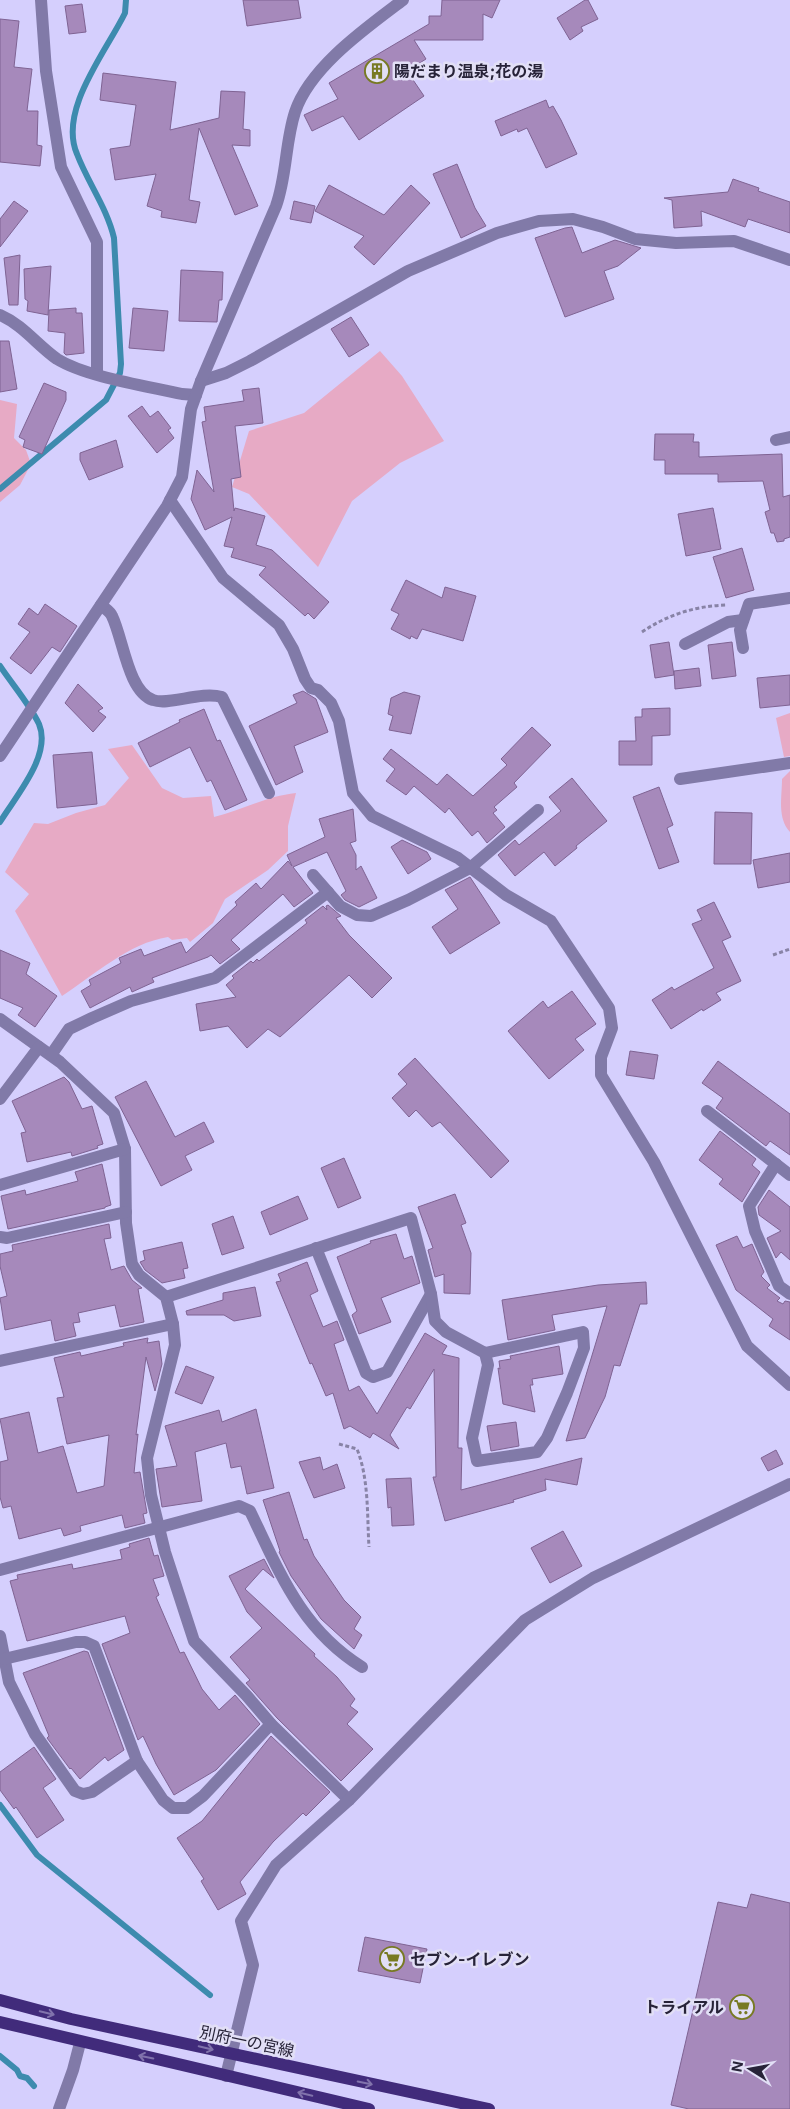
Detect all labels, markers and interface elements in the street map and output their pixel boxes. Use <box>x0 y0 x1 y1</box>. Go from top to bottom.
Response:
building icon: 陽だまり温泉;花の湯 <box>364 58 390 84</box>
place label: 陽だまり温泉;花の湯 <box>394 61 543 81</box>
supermarket icon: セブン-イレブン <box>379 1946 405 1972</box>
place label: セブン-イレブン <box>410 1949 530 1969</box>
supermarket icon: トライアル <box>729 1994 755 2020</box>
place label: トライアル <box>644 1997 724 2017</box>
one-way arrow <box>39 2009 55 2018</box>
street label: 別府一の宮線 <box>198 2021 296 2061</box>
one-way arrow <box>197 2044 213 2053</box>
north arrow <box>725 2044 775 2094</box>
one-way arrow <box>139 2052 155 2061</box>
text: N <box>727 2060 746 2073</box>
one-way arrow <box>356 2078 372 2088</box>
one-way arrow <box>297 2089 313 2098</box>

